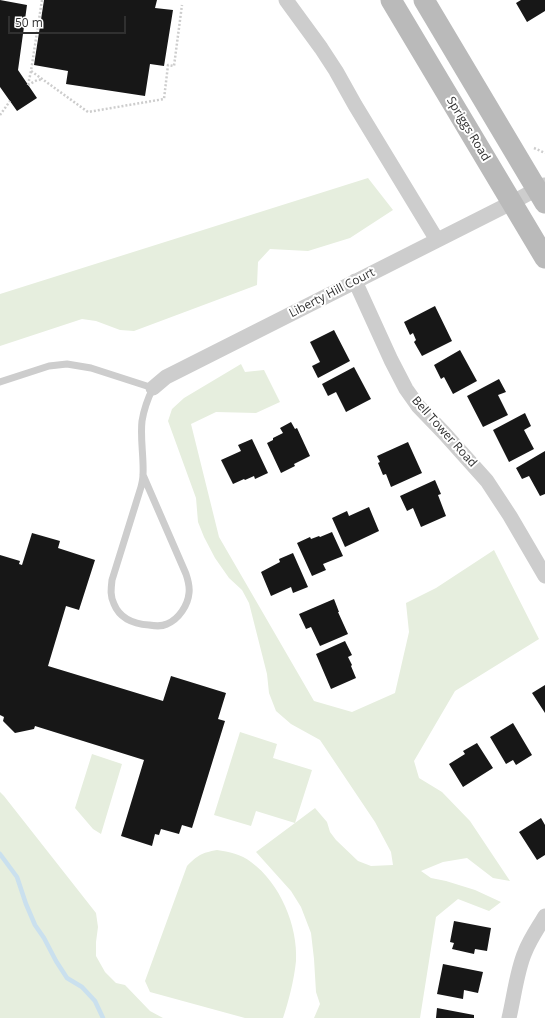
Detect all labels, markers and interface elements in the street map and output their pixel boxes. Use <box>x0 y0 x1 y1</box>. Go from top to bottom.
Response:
scale bar <box>10 8 128 34</box>
text: 50 m <box>15 14 43 31</box>
street label: Spriggs Road <box>443 94 493 164</box>
street label: Liberty Hill Court <box>287 265 377 321</box>
street label: Bell Tower Road <box>408 394 480 470</box>

